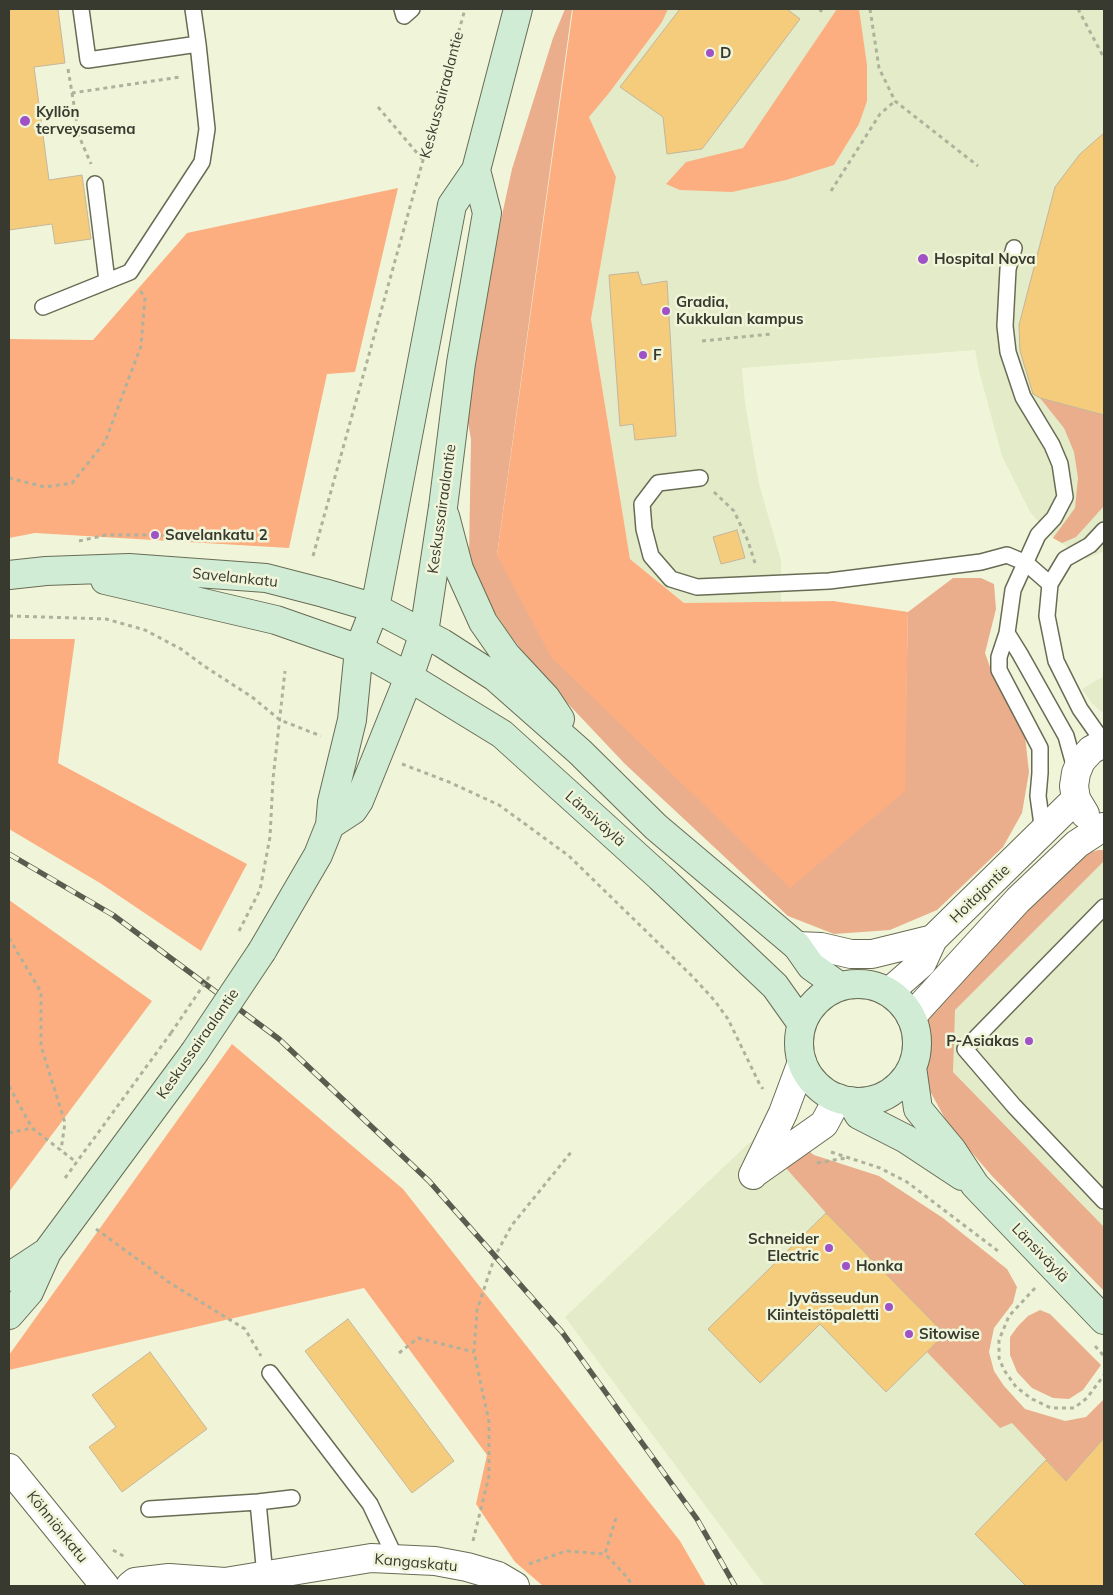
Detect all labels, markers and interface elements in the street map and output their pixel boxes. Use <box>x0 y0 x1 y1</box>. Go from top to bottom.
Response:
street label: Keskussairaalantie <box>416 30 468 160</box>
place label: D <box>720 44 731 62</box>
marker: D <box>704 47 716 59</box>
place label: Kyllön terveysasema <box>36 103 136 138</box>
marker: Kyllön terveysasema <box>18 114 32 128</box>
place label: Hospital Nova <box>934 250 1036 268</box>
marker: Hospital Nova <box>916 252 930 266</box>
place label: Gradia, Kukkulan kampus <box>676 293 803 328</box>
marker: Gradia, Kukkulan kampus <box>660 305 672 317</box>
place label: F <box>653 346 662 364</box>
marker: F <box>637 349 649 361</box>
street label: Keskussairaalantie <box>424 443 460 575</box>
place label: Savelankatu 2 <box>165 526 268 544</box>
marker: Savelankatu 2 <box>149 529 161 541</box>
street label: Savelankatu <box>191 565 279 591</box>
street label: Länsiväylä <box>561 787 629 851</box>
street label: Hoitajantie <box>946 861 1014 927</box>
street label: Keskussairaalantie <box>153 985 243 1103</box>
place label: P-Asiakas <box>946 1032 1019 1050</box>
marker: P-Asiakas <box>1023 1035 1035 1047</box>
street label: Länsiväylä <box>1008 1220 1072 1286</box>
place label: Schneider Electric <box>748 1230 819 1265</box>
marker: Schneider Electric <box>823 1242 835 1254</box>
place label: Honka <box>856 1257 903 1275</box>
marker: Honka <box>840 1260 852 1272</box>
place label: Jyvässeudun Kiinteistöpaletti <box>767 1289 879 1324</box>
marker: Jyvässeudun Kiinteistöpaletti <box>883 1301 895 1313</box>
place label: Sitowise <box>919 1325 980 1343</box>
marker: Sitowise <box>903 1328 915 1340</box>
street label: Köhniönkatu <box>23 1488 91 1566</box>
street label: Kangaskatu <box>374 1550 458 1576</box>

